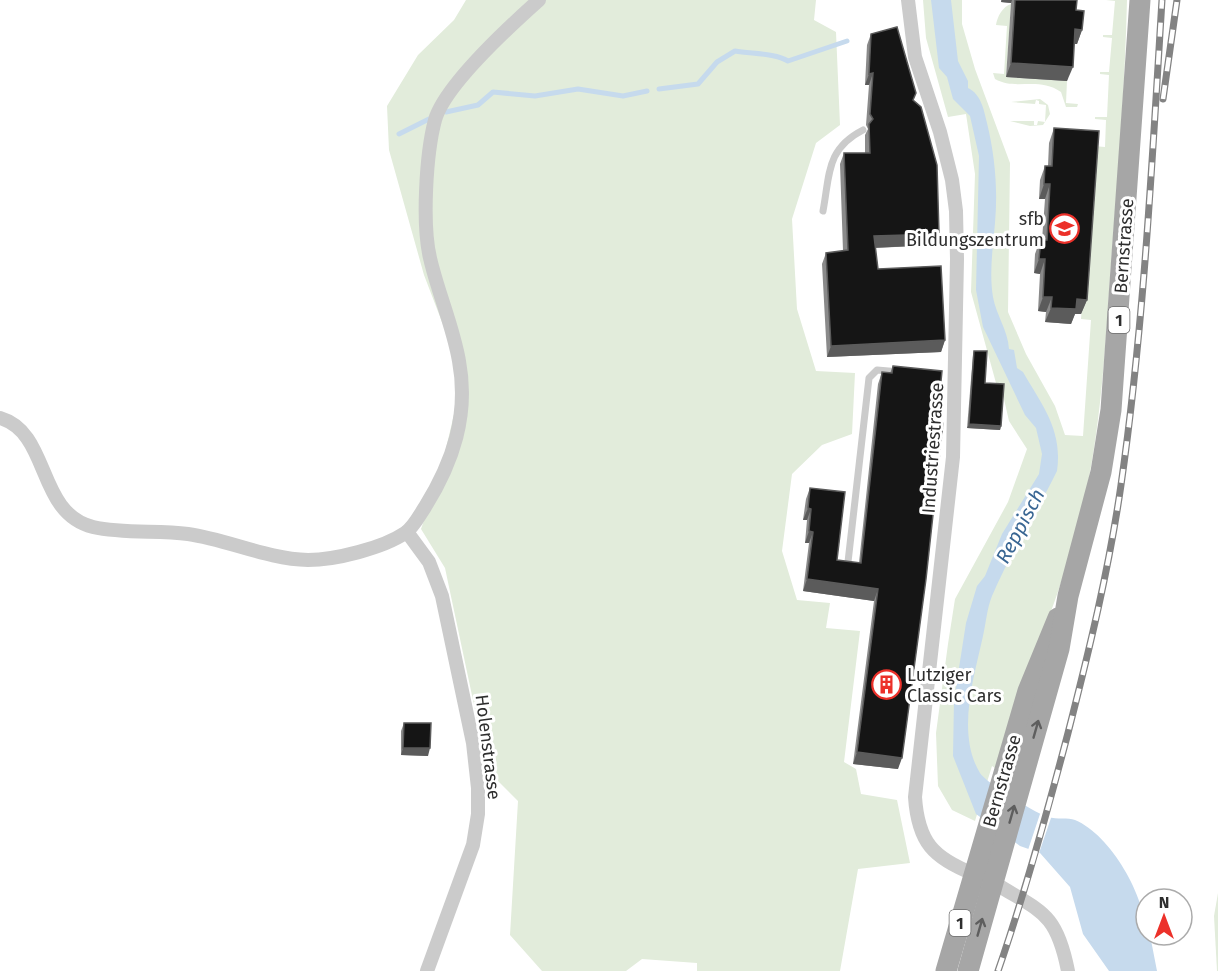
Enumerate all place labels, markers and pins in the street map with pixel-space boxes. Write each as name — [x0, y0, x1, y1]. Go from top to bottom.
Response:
place label: sfb Bildungszentrum — [906, 208, 1044, 251]
school or university icon: sfb Bildungszentrum — [1049, 213, 1081, 245]
place label: Lutziger Classic Cars — [907, 664, 1002, 707]
building icon: Lutziger Classic Cars — [870, 669, 902, 701]

